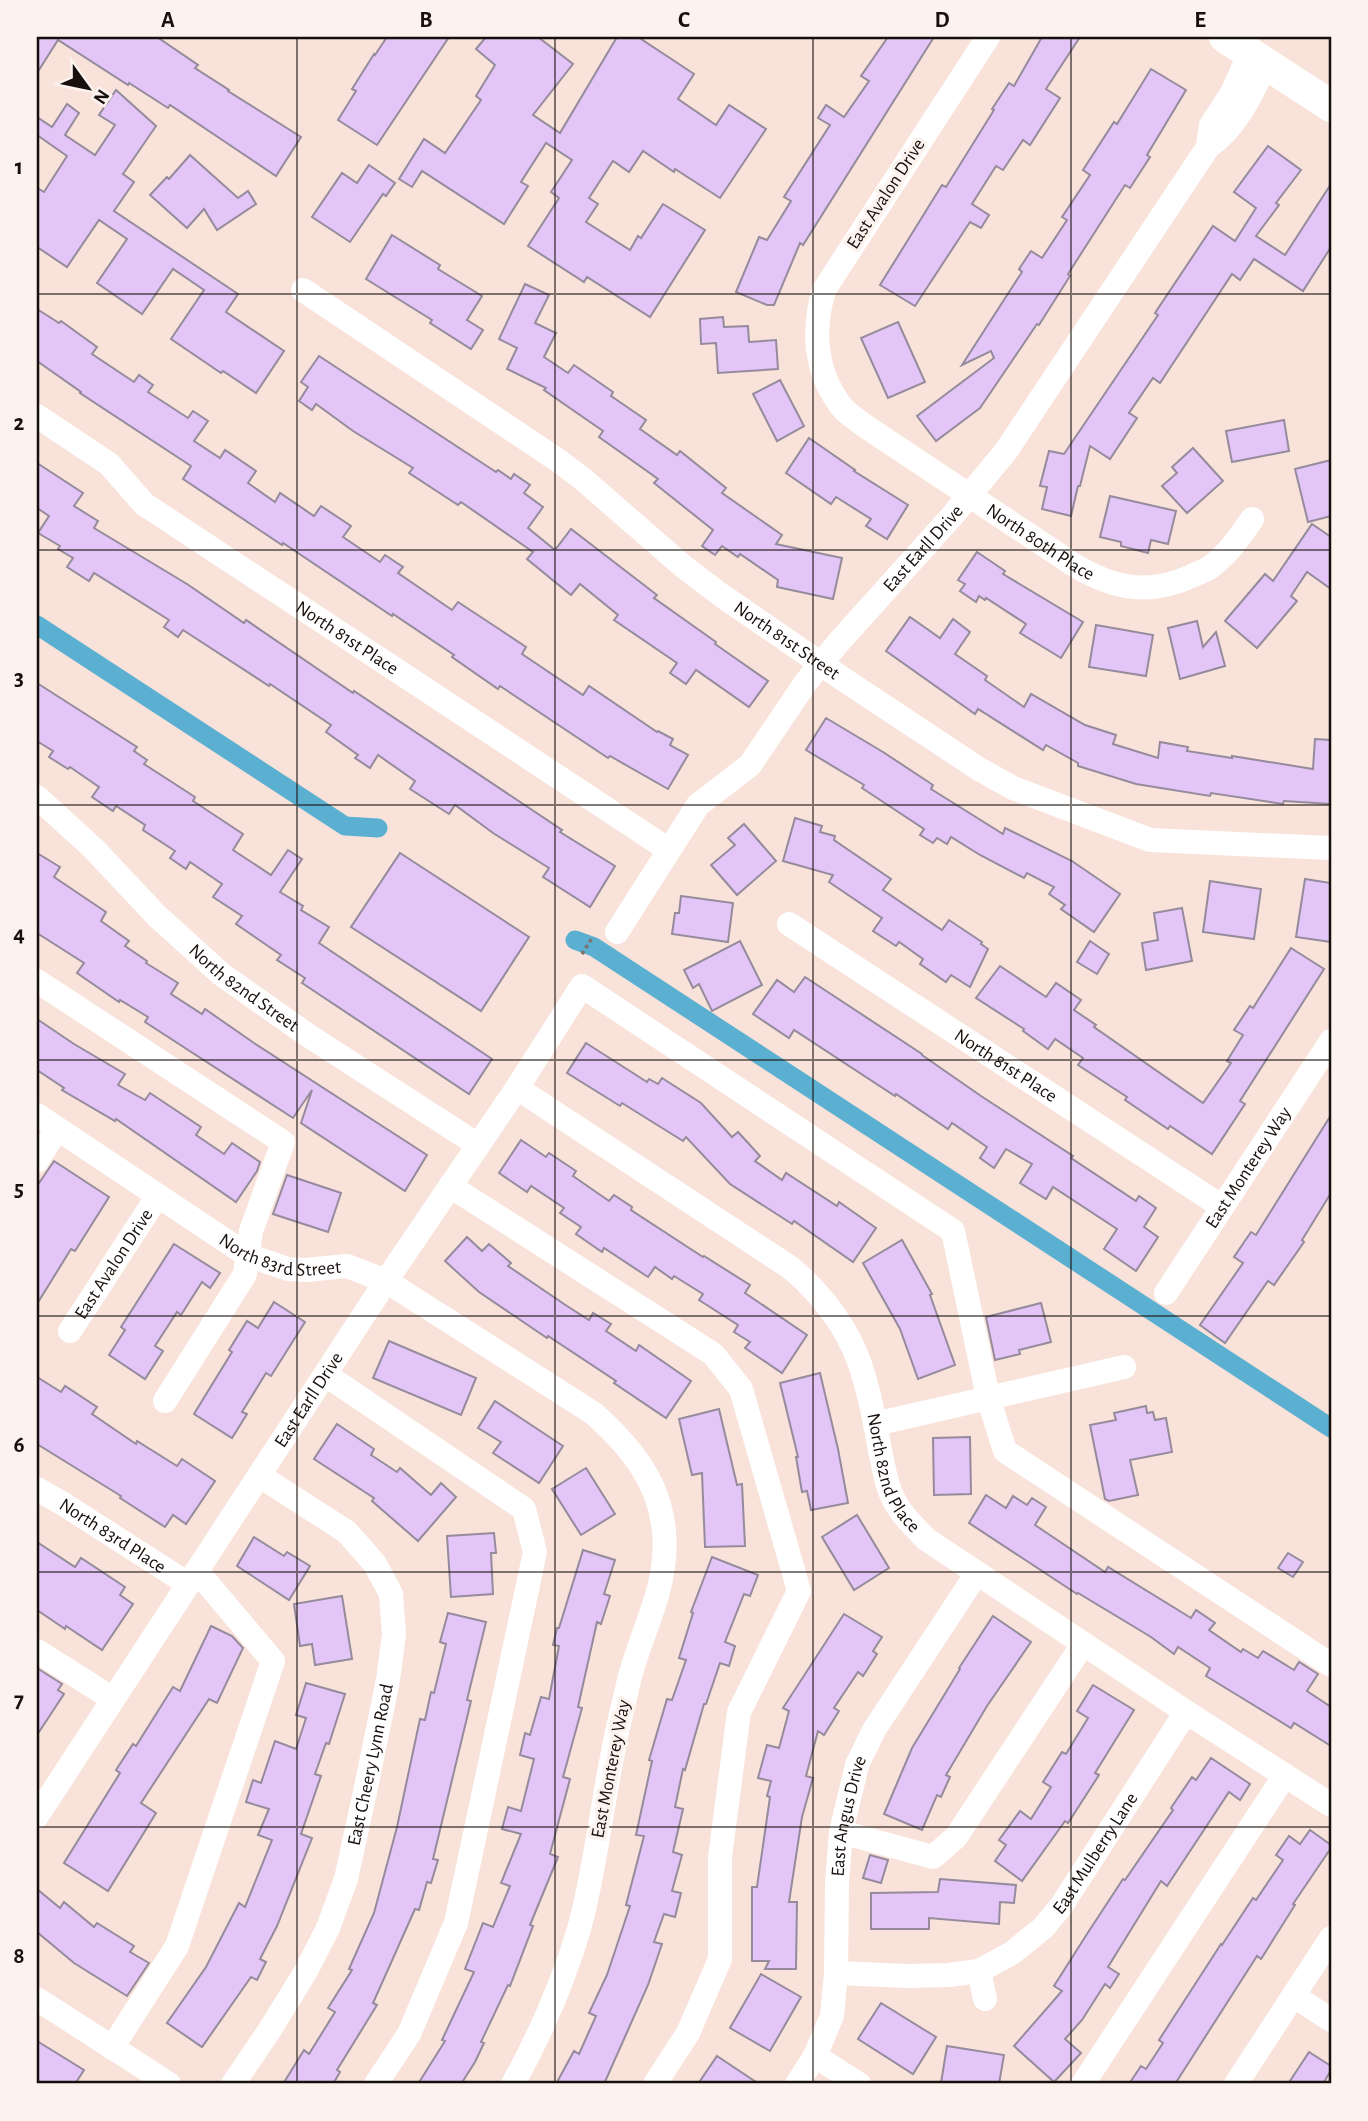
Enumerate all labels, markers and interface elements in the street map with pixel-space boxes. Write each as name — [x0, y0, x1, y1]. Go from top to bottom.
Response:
text: A — [161, 9, 175, 32]
text: B — [419, 9, 433, 32]
text: C — [678, 9, 690, 32]
text: D — [934, 9, 950, 32]
text: E — [1194, 9, 1206, 32]
north arrow — [52, 52, 122, 122]
text: N — [89, 86, 113, 107]
street label: East Avalon Drive — [843, 135, 929, 253]
text: 1 — [15, 156, 23, 179]
text: 2 — [14, 412, 25, 435]
street label: North 80th Place — [983, 500, 1097, 584]
street label: East Earll Drive — [879, 501, 967, 595]
street label: North 81st Place — [293, 597, 402, 678]
street label: North 81st Street — [730, 597, 843, 683]
text: 3 — [14, 667, 24, 690]
text: 4 — [13, 923, 25, 946]
street label: North 82nd Street — [185, 940, 302, 1035]
street label: North 81st Place — [951, 1025, 1061, 1106]
street label: East Monterey Way — [1202, 1103, 1295, 1232]
text: 5 — [14, 1178, 24, 1201]
street label: East Avalon Drive — [71, 1205, 156, 1322]
street label: North 83rd Street — [216, 1230, 342, 1280]
street label: East Earll Drive — [271, 1349, 346, 1451]
street label: North 82nd Place — [864, 1412, 924, 1536]
text: 6 — [13, 1434, 25, 1457]
street label: North 83rd Place — [56, 1495, 169, 1577]
street label: East Cheery Lynn Road — [344, 1682, 397, 1847]
text: 7 — [14, 1689, 24, 1712]
street label: East Monterey Way — [588, 1698, 634, 1840]
street label: East Angus Drive — [828, 1752, 870, 1877]
street label: East Mulberry Lane — [1049, 1789, 1141, 1918]
text: 8 — [13, 1945, 25, 1968]

